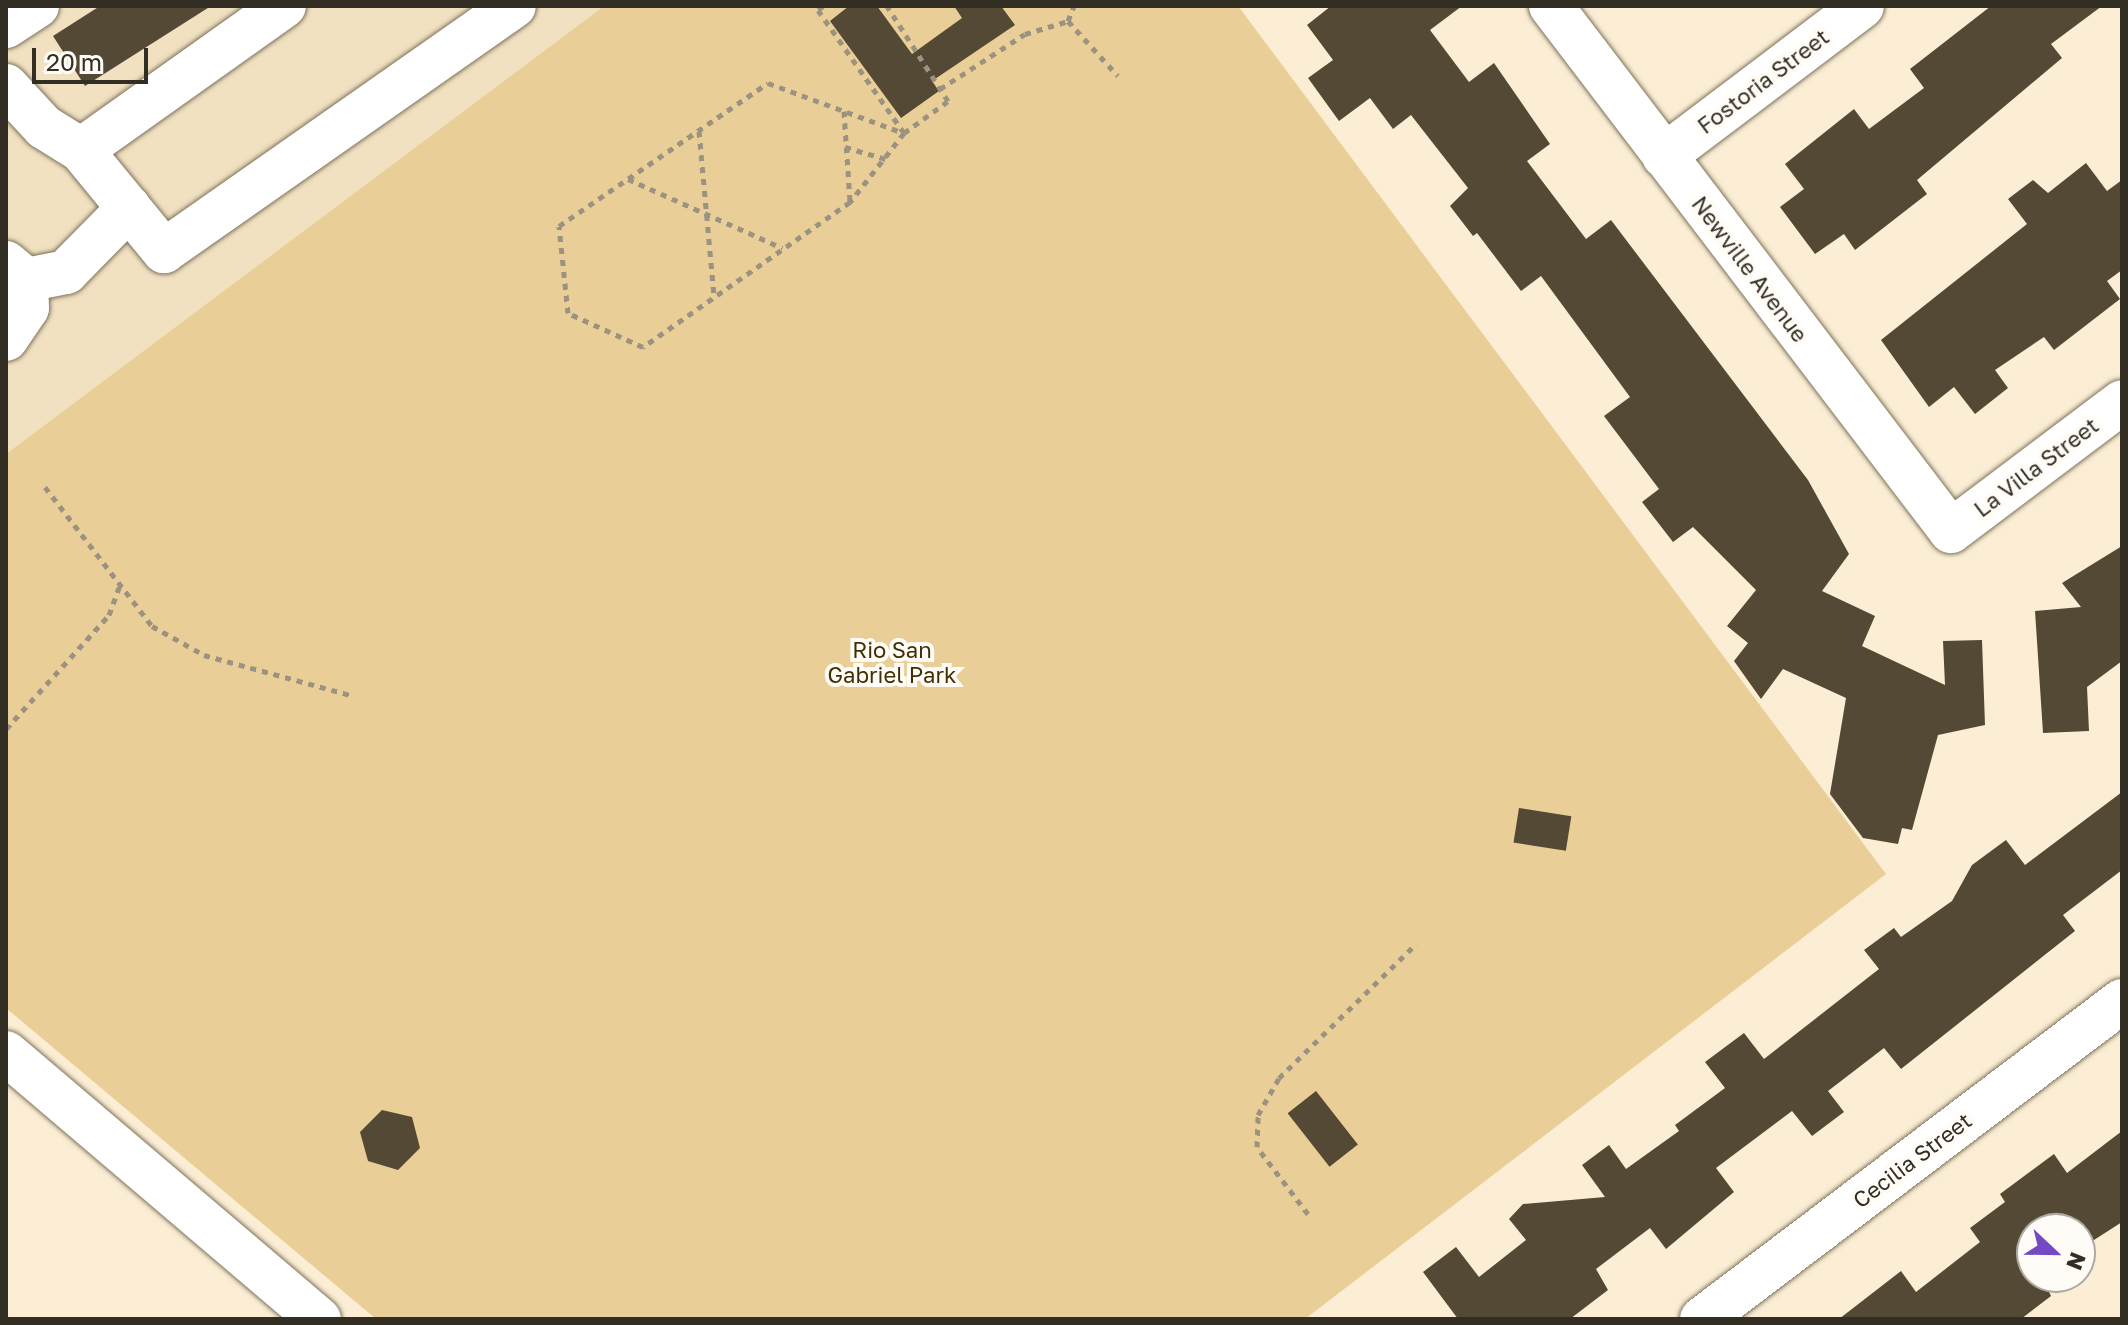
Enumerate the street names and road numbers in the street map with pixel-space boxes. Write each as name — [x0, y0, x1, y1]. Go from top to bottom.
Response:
street label: Fostoria Street — [1692, 23, 1834, 139]
street label: Newville Avenue — [1687, 191, 1813, 347]
street label: La Villa Street — [1969, 412, 2103, 522]
street label: Cecilia Street — [1848, 1107, 1976, 1213]

